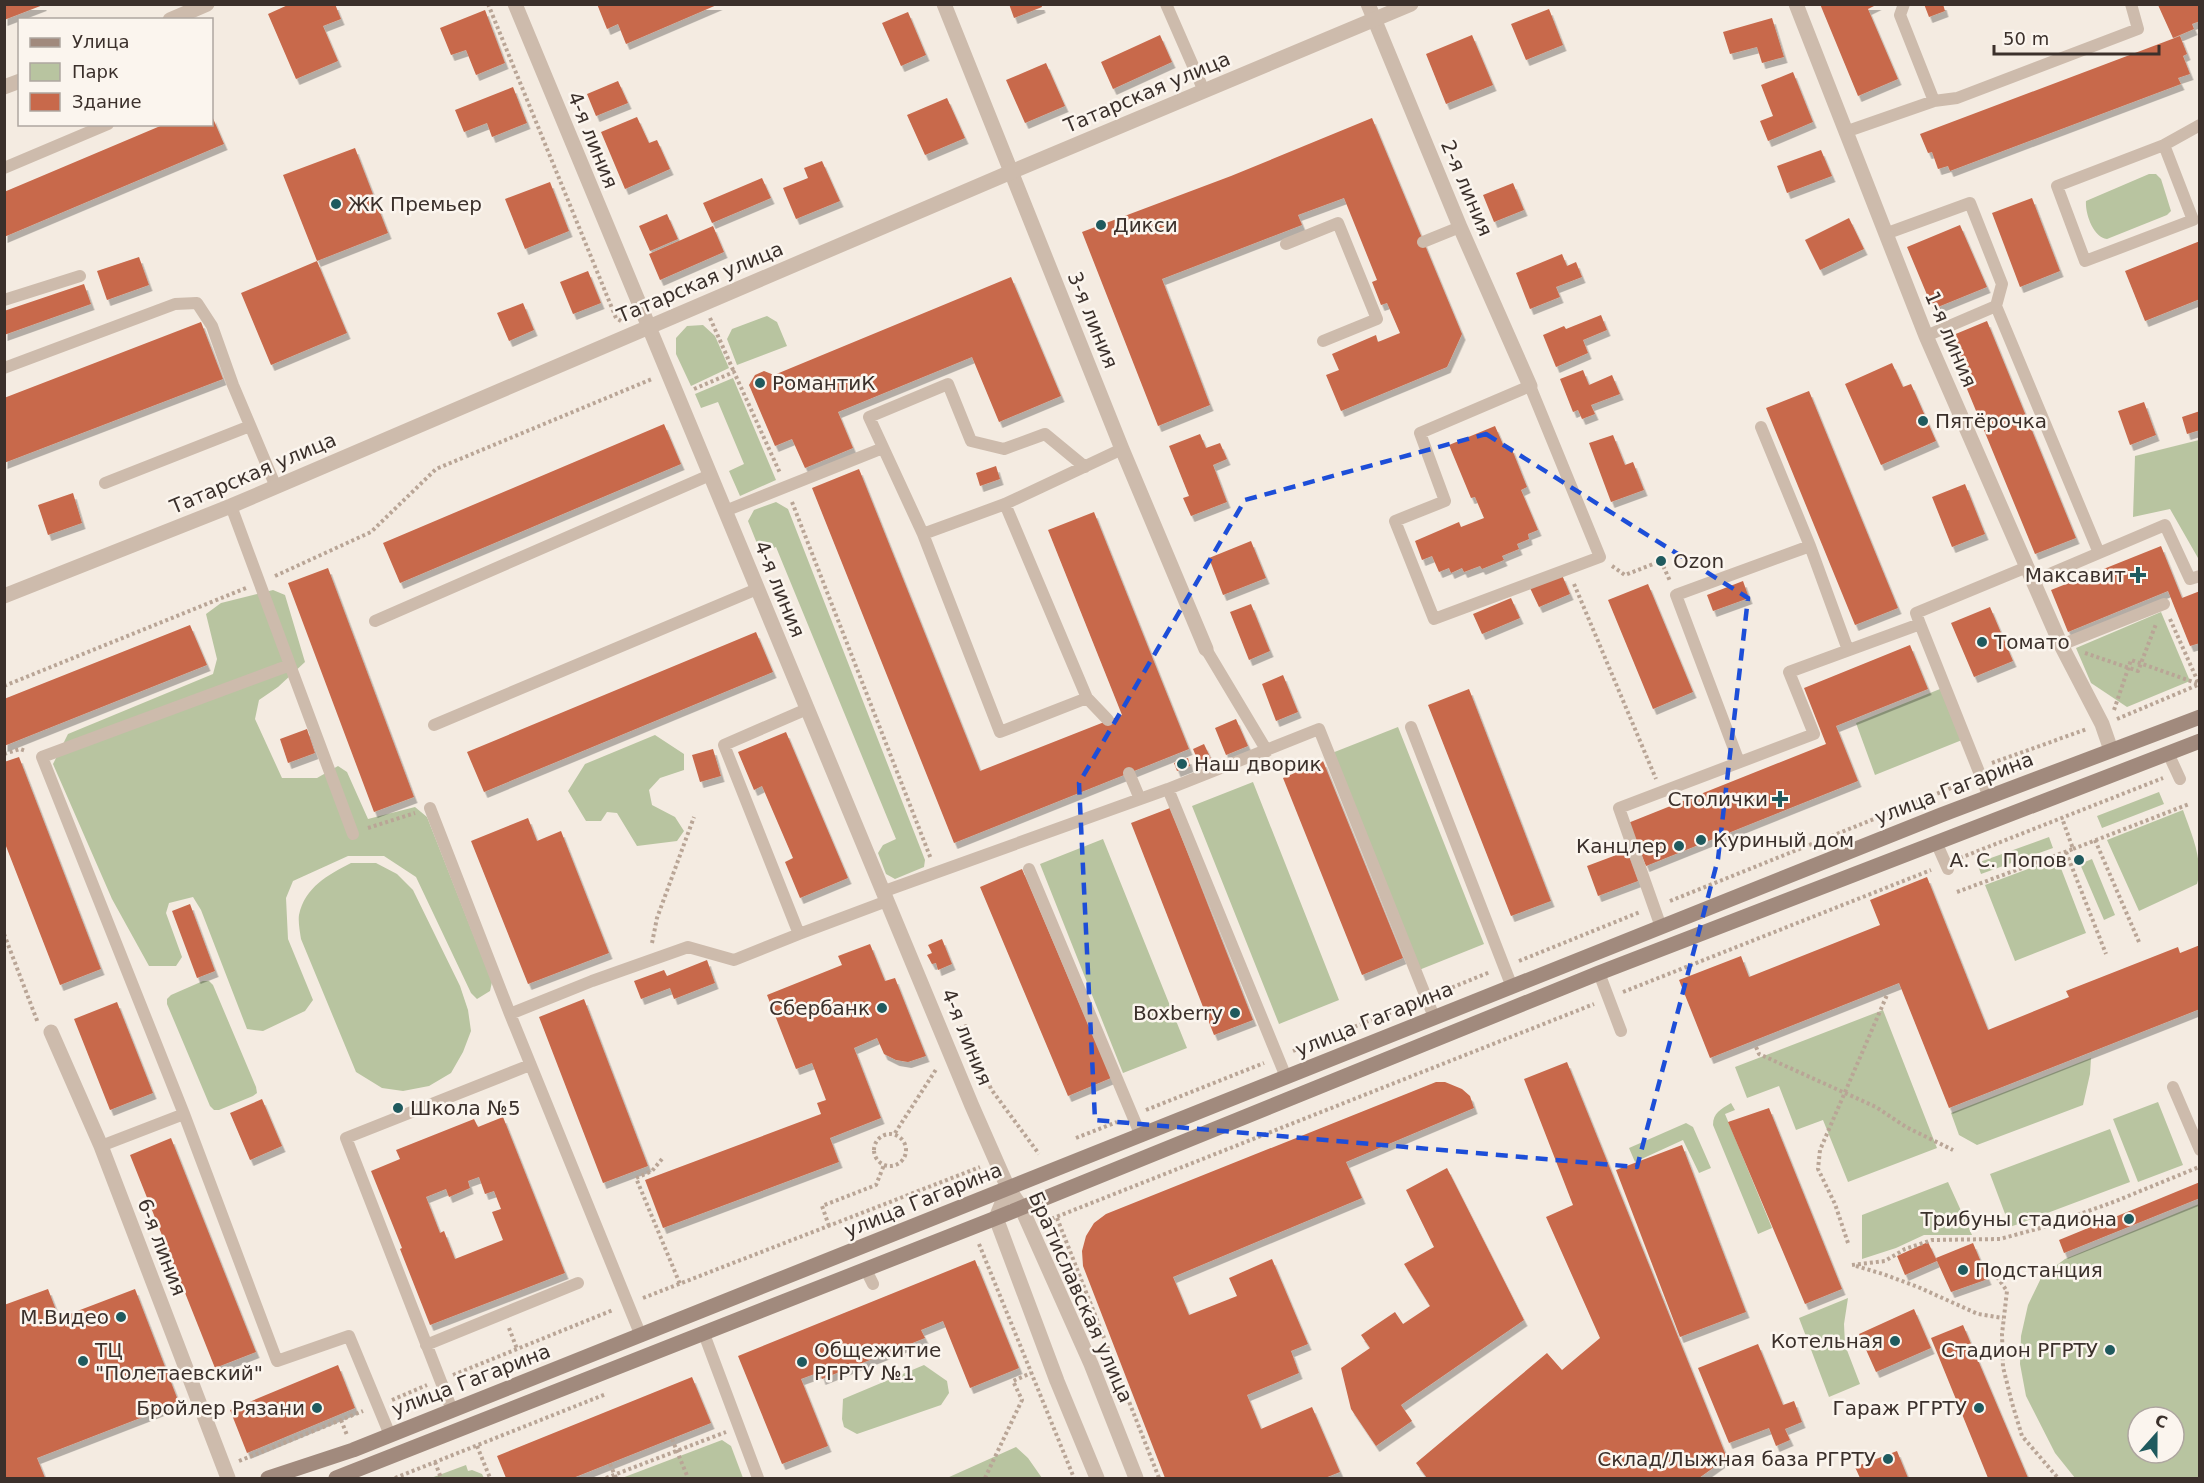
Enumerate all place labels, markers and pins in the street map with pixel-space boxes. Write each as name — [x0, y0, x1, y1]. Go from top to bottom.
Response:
place label: ЖК Премьер — [348, 192, 482, 216]
marker: ЖК Премьер — [329, 197, 343, 211]
place label: Дикси — [1113, 213, 1178, 237]
marker: Дикси — [1094, 218, 1108, 232]
place label: РомантиК — [772, 371, 876, 395]
marker: РомантиК — [753, 376, 767, 390]
place label: Пятёрочка — [1935, 409, 2047, 433]
marker: Пятёрочка — [1916, 414, 1930, 428]
place label: Ozon — [1673, 549, 1724, 573]
marker: Ozon — [1654, 554, 1668, 568]
place label: Максавит — [2025, 563, 2126, 587]
marker: Максавит — [2131, 568, 2145, 582]
place label: Томато — [1993, 630, 2070, 654]
marker: Томато — [1975, 635, 1989, 649]
place label: Наш дворик — [1194, 752, 1322, 776]
marker: Наш дворик — [1175, 757, 1189, 771]
place label: Столички — [1667, 787, 1768, 811]
marker: Столички — [1773, 792, 1787, 806]
place label: Куриный дом — [1713, 828, 1854, 852]
marker: Куриный дом — [1694, 833, 1708, 847]
place label: Канцлер — [1576, 834, 1667, 858]
marker: Канцлер — [1672, 839, 1686, 853]
place label: А. С. Попов — [1950, 848, 2067, 872]
marker: А. С. Попов — [2072, 853, 2086, 867]
place label: Сбербанк — [769, 996, 870, 1020]
marker: Сбербанк — [875, 1001, 889, 1015]
place label: Boxberry — [1133, 1001, 1223, 1025]
marker: Boxberry — [1228, 1006, 1242, 1020]
place label: Школа №5 — [410, 1096, 521, 1120]
marker: Школа №5 — [391, 1101, 405, 1115]
place label: Трибуны стадиона — [1919, 1207, 2117, 1231]
marker: Трибуны стадиона — [2122, 1212, 2136, 1226]
place label: Подстанция — [1975, 1258, 2103, 1282]
marker: Подстанция — [1956, 1263, 1970, 1277]
place label: М.Видео — [20, 1305, 109, 1329]
marker: М.Видео — [114, 1310, 128, 1324]
place label: Котельная — [1771, 1329, 1883, 1353]
marker: Котельная — [1888, 1334, 1902, 1348]
place label: ТЦ "Полетаевский" — [94, 1338, 263, 1385]
place label: Общежитие РГРТУ №1 — [814, 1338, 941, 1385]
place label: Стадион РГРТУ — [1941, 1338, 2098, 1362]
marker: Стадион РГРТУ — [2103, 1343, 2117, 1357]
marker: ТЦ "Полетаевский" — [76, 1354, 90, 1368]
marker: Общежитие РГРТУ №1 — [795, 1355, 809, 1369]
place label: Бройлер Рязани — [136, 1396, 305, 1420]
place label: Гараж РГРТУ — [1832, 1396, 1967, 1420]
marker: Бройлер Рязани — [310, 1401, 324, 1415]
marker: Гараж РГРТУ — [1972, 1401, 1986, 1415]
place label: Склад/Лыжная база РГРТУ — [1597, 1447, 1876, 1471]
marker: Склад/Лыжная база РГРТУ — [1881, 1452, 1895, 1466]

